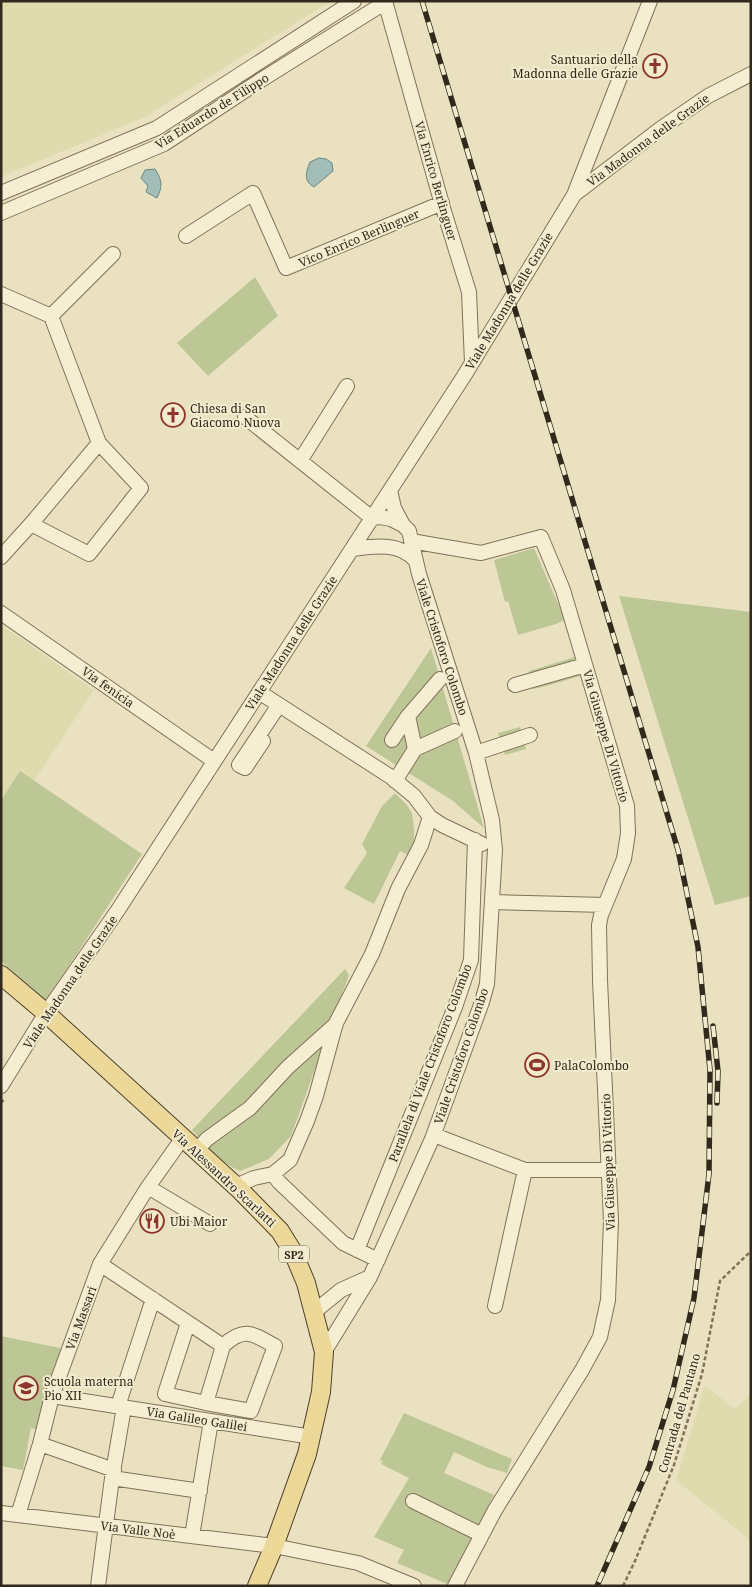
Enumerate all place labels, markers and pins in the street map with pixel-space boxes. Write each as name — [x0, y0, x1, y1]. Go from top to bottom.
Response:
place label: Santuario della Madonna delle Grazie — [512, 51, 638, 82]
church icon: Santuario della Madonna delle Grazie — [642, 53, 668, 79]
place label: Chiesa di San Giacomo Nuova — [190, 400, 281, 431]
church icon: Chiesa di San Giacomo Nuova — [160, 402, 186, 428]
sports icon: PalaColombo — [524, 1052, 550, 1078]
place label: PalaColombo — [554, 1057, 629, 1074]
restaurant icon: Ubi Maior — [139, 1208, 165, 1234]
place label: Ubi Maior — [170, 1213, 228, 1230]
place label: Scuola materna Pio XII — [44, 1373, 134, 1404]
school or university icon: Scuola materna Pio XII — [13, 1375, 39, 1401]

